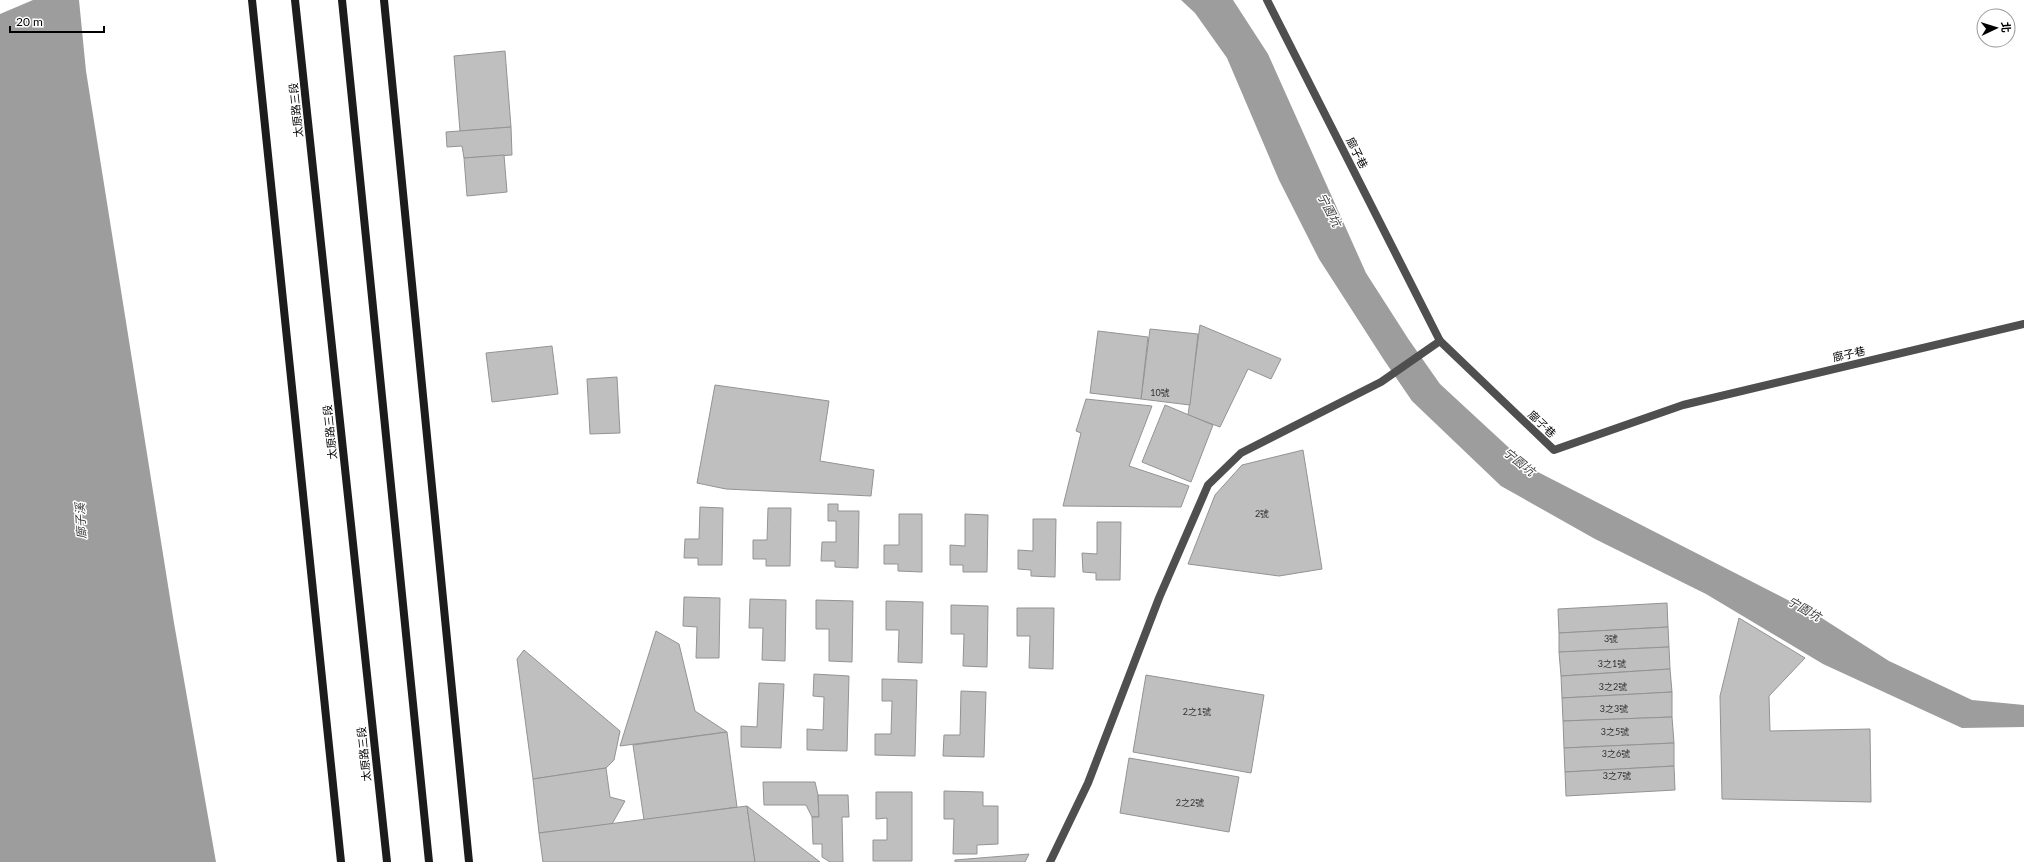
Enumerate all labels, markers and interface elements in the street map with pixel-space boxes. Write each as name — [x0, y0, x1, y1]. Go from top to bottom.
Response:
scale bar — [10, 8, 104, 34]
north arrow — [1976, 8, 2016, 48]
text: 20 m — [16, 14, 43, 29]
text: 北 — [2000, 21, 2013, 33]
street label: 太原路三段 — [286, 82, 305, 138]
street label: 廍子巷 — [1344, 135, 1371, 170]
water label: 宁園坑 — [1315, 190, 1345, 231]
street label: 廍子巷 — [1831, 343, 1866, 364]
house number: 10號 — [1150, 387, 1170, 398]
street label: 太原路三段 — [320, 404, 339, 460]
street label: 廍子巷 — [1526, 408, 1559, 440]
water label: 宁園坑 — [1501, 444, 1540, 480]
water label: 廍子溪 — [72, 501, 89, 539]
house number: 2號 — [1255, 508, 1269, 519]
water label: 宁園坑 — [1785, 593, 1825, 625]
house number: 3號 — [1604, 633, 1618, 644]
house number: 3之1號 — [1598, 658, 1626, 669]
house number: 3之2號 — [1599, 681, 1627, 692]
house number: 3之3號 — [1600, 703, 1628, 714]
house number: 2之1號 — [1183, 706, 1211, 717]
street label: 太原路三段 — [354, 726, 373, 782]
house number: 3之5號 — [1601, 726, 1629, 737]
house number: 3之6號 — [1602, 748, 1630, 759]
house number: 3之7號 — [1603, 770, 1631, 781]
house number: 2之2號 — [1176, 797, 1204, 808]

